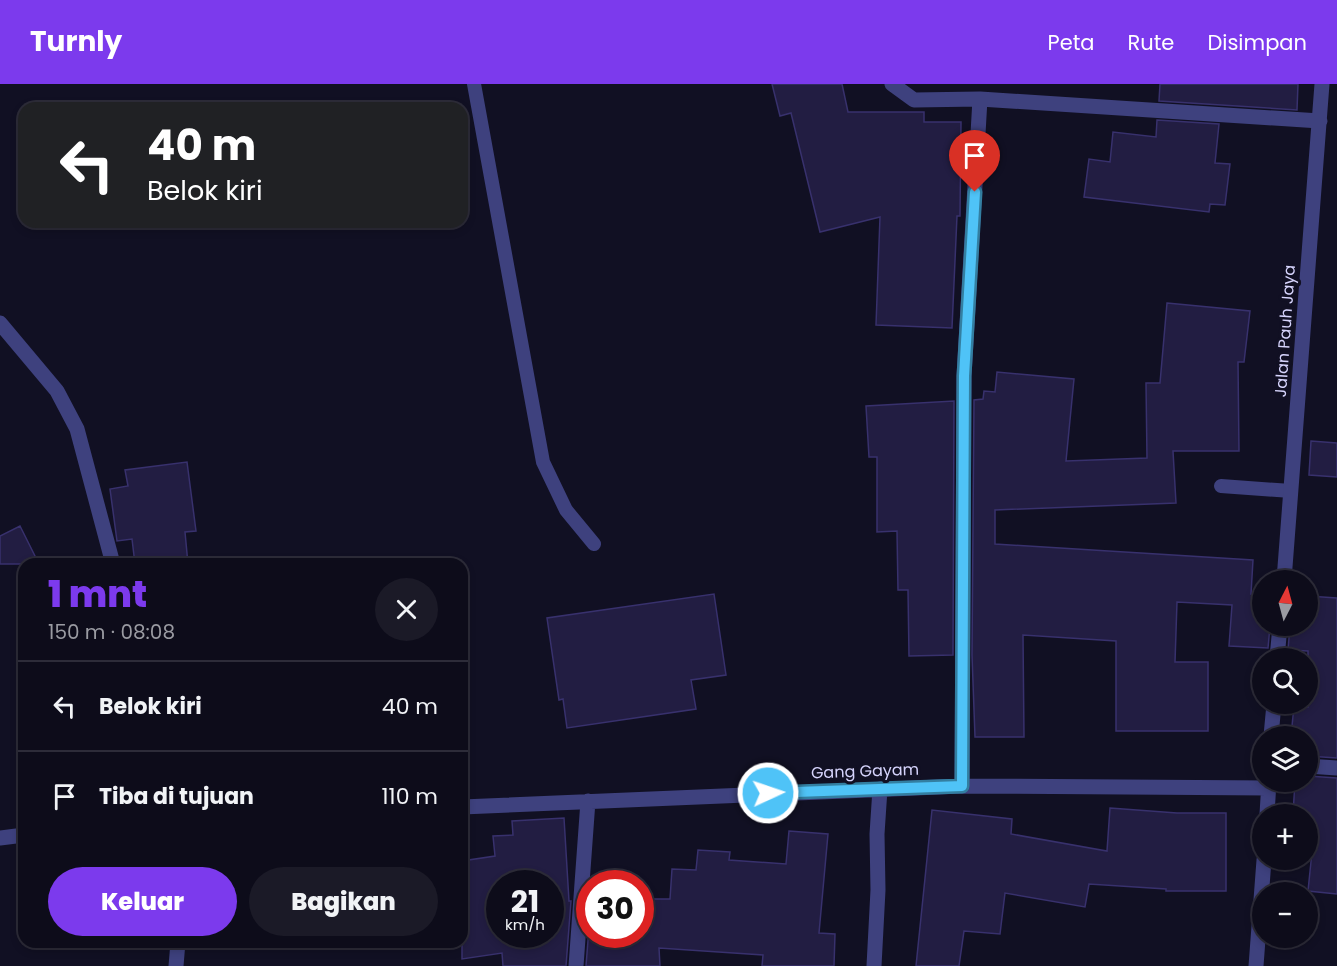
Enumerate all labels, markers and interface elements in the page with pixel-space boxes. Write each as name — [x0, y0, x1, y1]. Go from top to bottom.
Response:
text: Turnly — [30, 22, 122, 61]
text: Peta — [1047, 28, 1095, 57]
text: Rute — [1128, 28, 1174, 57]
text: Disimpan — [1207, 28, 1307, 57]
text: 40 m — [147, 116, 256, 175]
icon: left — [48, 126, 126, 204]
pin — [949, 130, 1000, 192]
icon: arrive — [958, 139, 991, 172]
text: Belok kiri — [147, 172, 263, 209]
street label: Jalan Pauh Jaya — [1269, 264, 1301, 398]
text: 1 mnt — [48, 569, 147, 620]
north arrow — [1252, 570, 1318, 636]
map controls — [1252, 570, 1318, 948]
button: close — [375, 578, 438, 641]
text: 150 m · 08:08 — [48, 618, 175, 646]
button: search — [1252, 648, 1318, 714]
icon: left — [48, 690, 81, 723]
text: Belok kiri — [99, 691, 202, 722]
text: 40 m — [382, 691, 438, 722]
button: layers — [1252, 726, 1318, 792]
street label: Gang Gayam — [811, 758, 919, 784]
position arrow — [736, 761, 800, 825]
icon: arrive — [48, 780, 81, 813]
text: Tiba di tujuan — [99, 781, 254, 812]
text: 110 m — [382, 781, 438, 812]
button: + — [1252, 804, 1318, 870]
button: Keluar — [48, 867, 237, 936]
button: Bagikan — [249, 867, 438, 936]
speed limit sign: 30 — [576, 870, 654, 948]
text: 21 — [511, 880, 539, 923]
button: − — [1252, 882, 1318, 948]
text: km/h — [505, 914, 545, 935]

